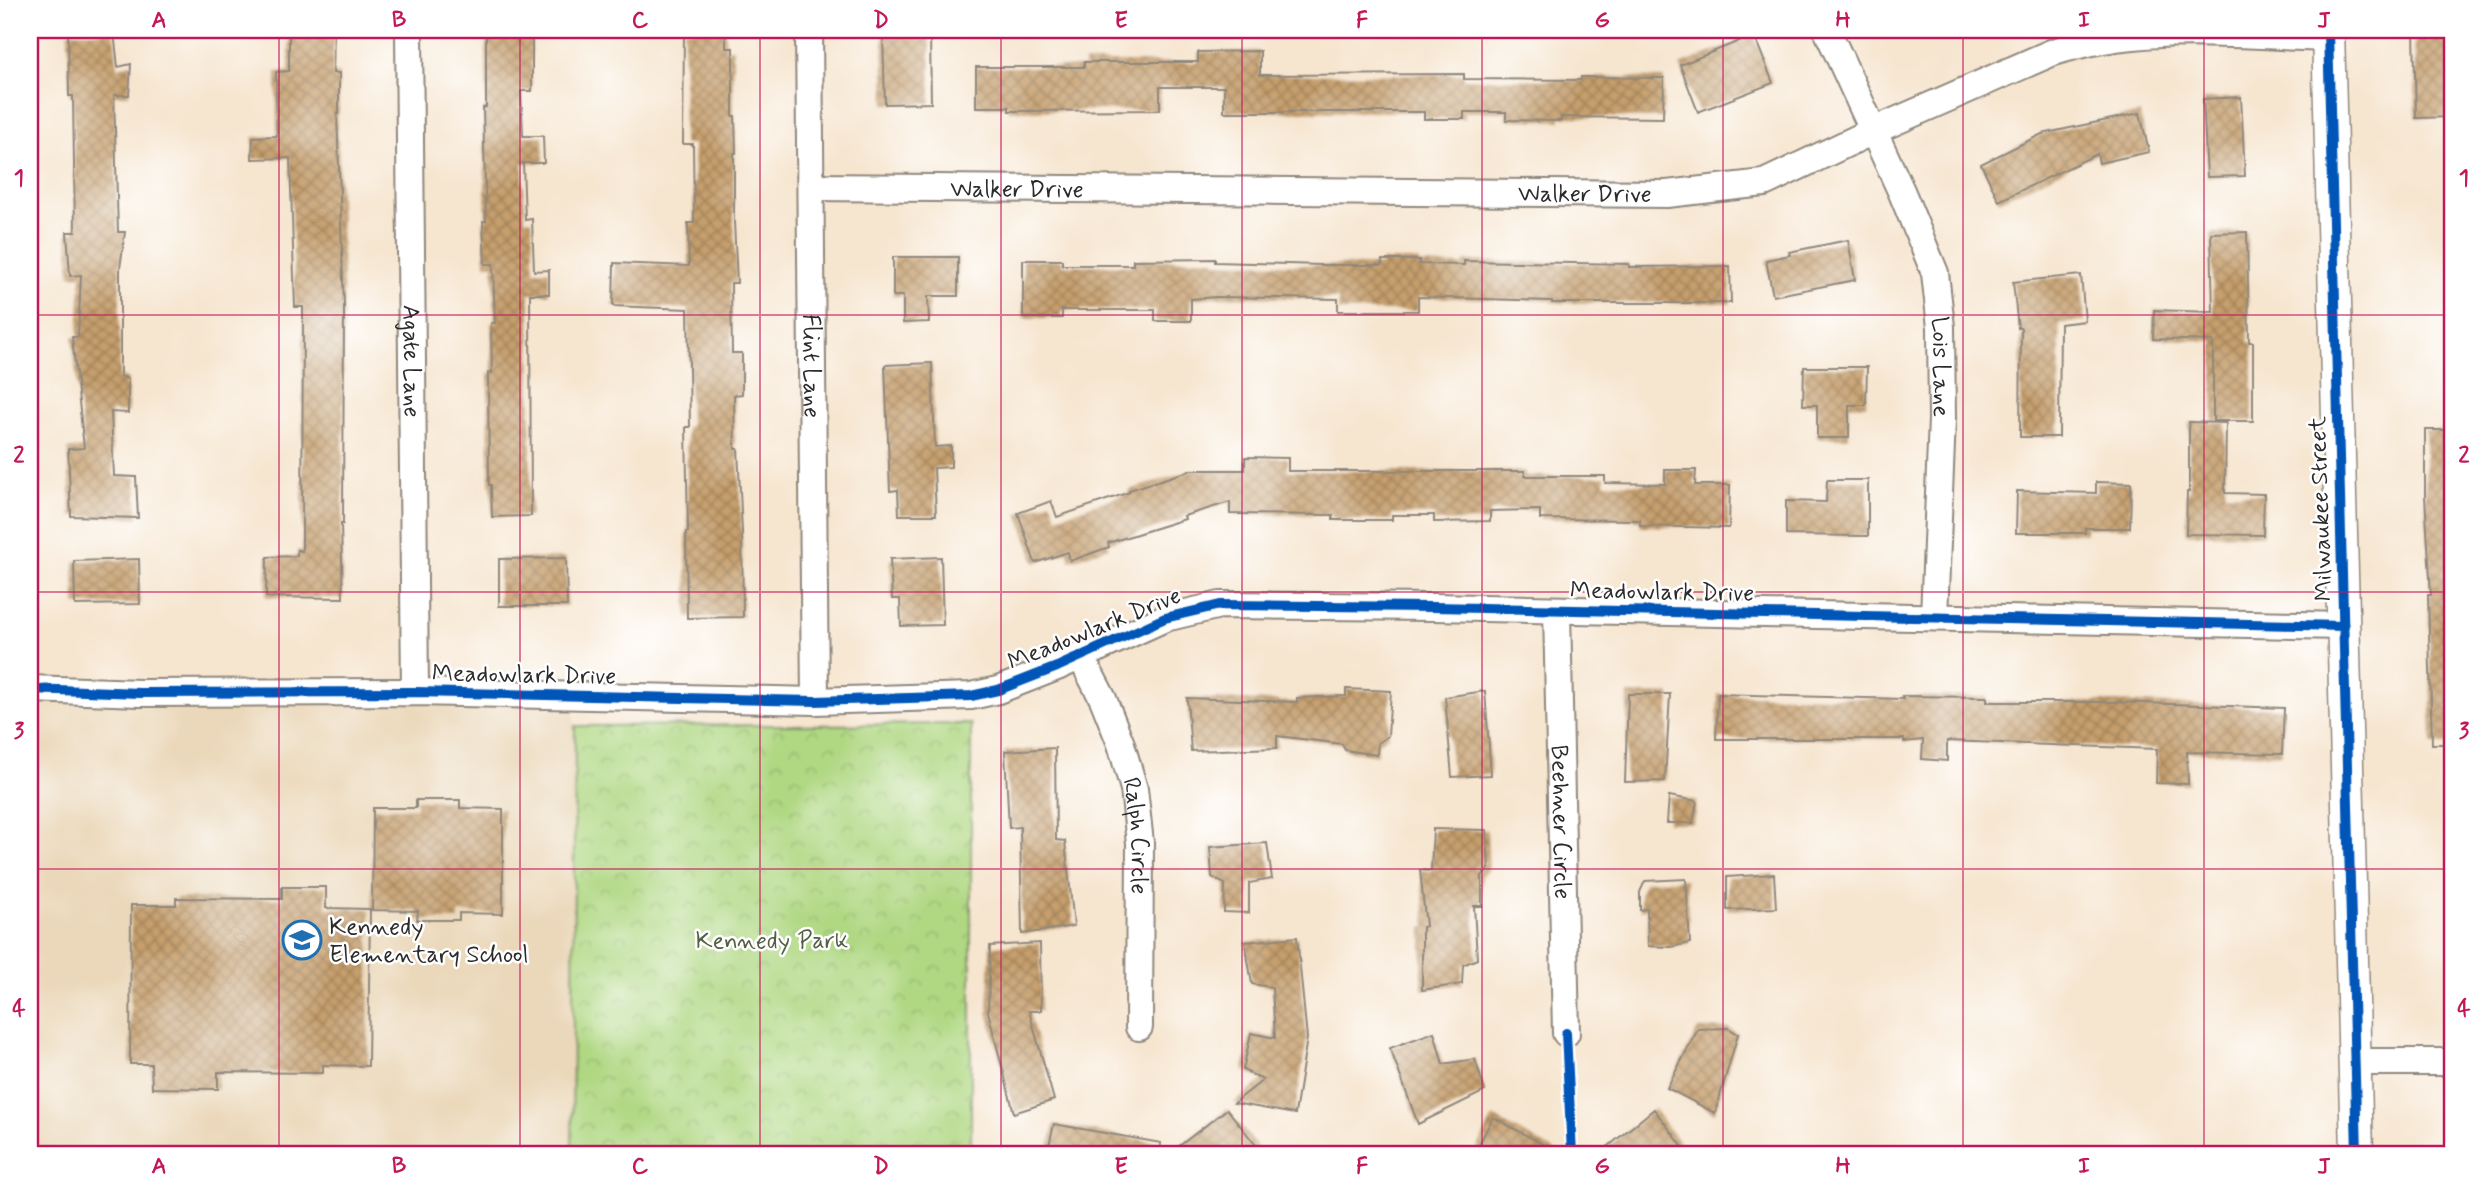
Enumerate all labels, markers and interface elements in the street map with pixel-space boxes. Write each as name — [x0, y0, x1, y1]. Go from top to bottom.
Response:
text: A — [151, 6, 167, 36]
text: B — [392, 6, 407, 36]
text: C — [632, 6, 649, 36]
text: D — [873, 6, 889, 36]
text: E — [1114, 6, 1128, 36]
text: F — [1356, 6, 1368, 36]
text: G — [1594, 6, 1610, 36]
text: H — [1835, 6, 1851, 36]
text: I — [2078, 6, 2090, 36]
text: J — [2317, 6, 2331, 36]
text: 1 — [14, 164, 24, 194]
text: 1 — [2459, 164, 2469, 194]
street label: Walker Drive — [950, 174, 1084, 206]
street label: Walker Drive — [1518, 179, 1652, 211]
street label: Agate Lane — [394, 304, 427, 418]
street label: Flint Lane — [795, 314, 826, 418]
street label: Lois Lane — [1923, 315, 1956, 417]
street label: Milwaukee Street — [2303, 416, 2340, 602]
text: 2 — [13, 441, 25, 471]
text: 2 — [2458, 441, 2470, 471]
street label: Meadowlark Drive — [1570, 575, 1754, 610]
street label: Meadowlark Drive — [1003, 581, 1186, 678]
street label: Meadowlark Drive — [432, 658, 616, 693]
text: 3 — [14, 717, 25, 747]
text: 3 — [2459, 717, 2470, 747]
street label: Beehner Circle — [1543, 744, 1577, 900]
street label: Ralph Circle — [1114, 774, 1154, 895]
place label: Kennedy Elementary School — [329, 912, 528, 971]
school or university icon: Kennedy Elementary School — [281, 919, 323, 961]
park label: Kennedy Park — [696, 926, 848, 957]
text: 4 — [12, 994, 26, 1024]
text: 4 — [2457, 994, 2471, 1024]
text: A — [151, 1152, 167, 1182]
text: B — [392, 1152, 407, 1182]
text: C — [632, 1152, 649, 1182]
text: D — [873, 1152, 889, 1182]
text: E — [1114, 1152, 1128, 1182]
text: F — [1356, 1152, 1368, 1182]
text: G — [1594, 1152, 1610, 1182]
text: H — [1835, 1152, 1851, 1182]
text: I — [2078, 1152, 2090, 1182]
text: J — [2317, 1152, 2331, 1182]

